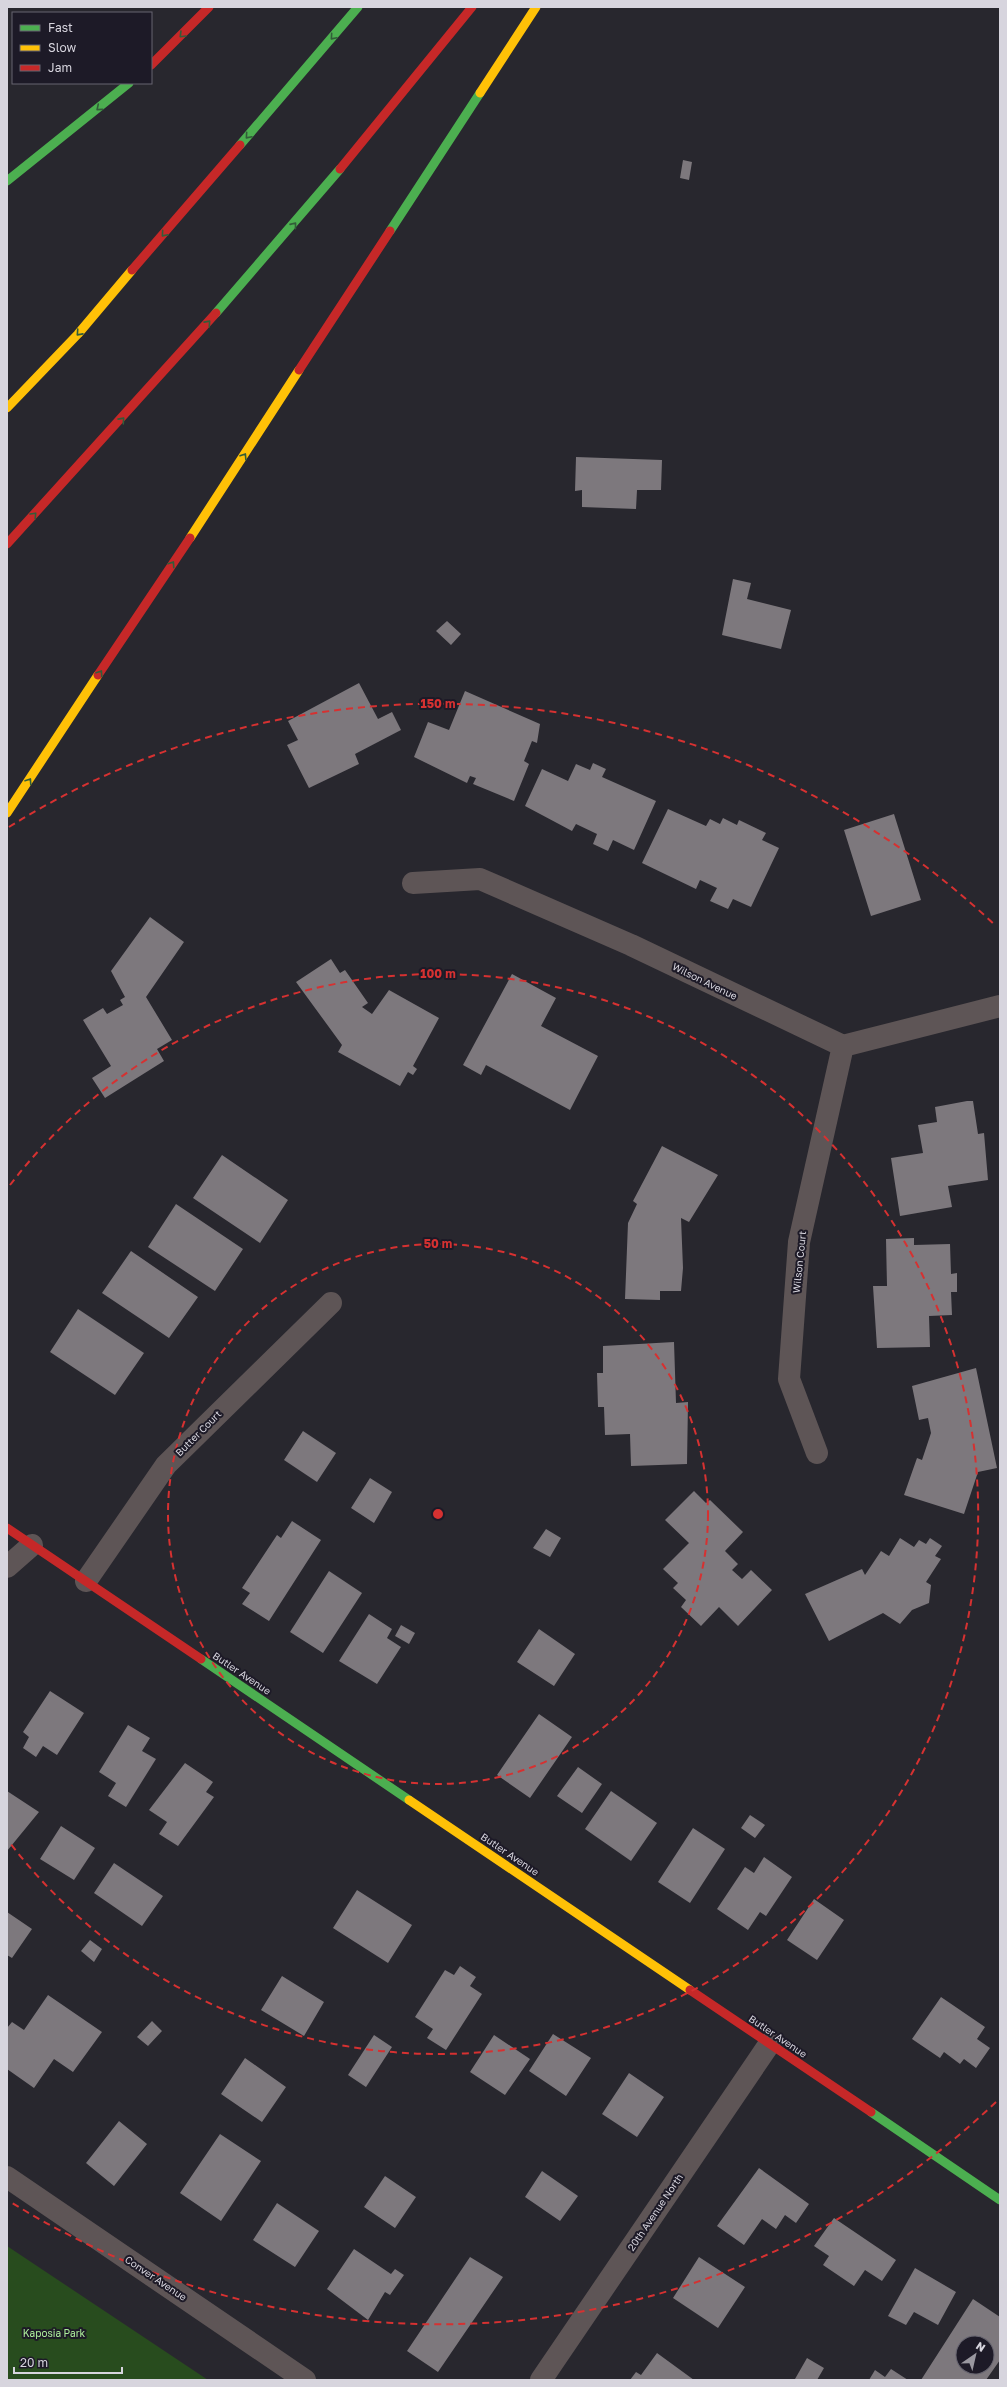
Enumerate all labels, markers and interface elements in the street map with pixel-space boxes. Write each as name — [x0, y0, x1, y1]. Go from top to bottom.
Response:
legend — [12, 12, 152, 84]
text: Fast — [48, 20, 73, 35]
one-way arrow — [179, 30, 187, 38]
one-way arrow — [331, 33, 338, 40]
text: Slow — [48, 40, 76, 55]
text: Jam — [48, 60, 72, 75]
one-way arrow — [96, 103, 104, 110]
one-way arrow — [246, 131, 253, 139]
one-way arrow — [290, 222, 297, 230]
one-way arrow — [161, 230, 168, 237]
one-way arrow — [204, 320, 211, 328]
one-way arrow — [76, 328, 83, 336]
one-way arrow — [117, 417, 125, 425]
one-way arrow — [239, 453, 246, 460]
one-way arrow — [29, 512, 36, 520]
one-way arrow — [167, 561, 175, 568]
one-way arrow — [96, 670, 103, 677]
text: 150 m — [421, 696, 455, 711]
one-way arrow — [24, 778, 31, 785]
street label: Wilson Avenue — [671, 960, 740, 1002]
text: 100 m — [420, 966, 456, 981]
street label: Wilson Court — [790, 1230, 808, 1294]
text: 50 m — [424, 1236, 452, 1251]
street label: Butter Court — [173, 1408, 223, 1458]
centre of rings — [431, 1507, 445, 1521]
street label: Butler Avenue — [211, 1649, 273, 1697]
street label: Butler Avenue — [479, 1830, 541, 1878]
street label: Butler Avenue — [747, 2012, 809, 2060]
street label: 20th Avenue North — [625, 2171, 685, 2253]
street label: Conver Avenue — [123, 2253, 189, 2303]
park label: Kaposia Park — [23, 2327, 86, 2339]
north arrow — [955, 2335, 995, 2375]
text: N — [974, 2339, 988, 2354]
scale bar — [14, 2349, 122, 2375]
text: 20 m — [20, 2355, 48, 2370]

